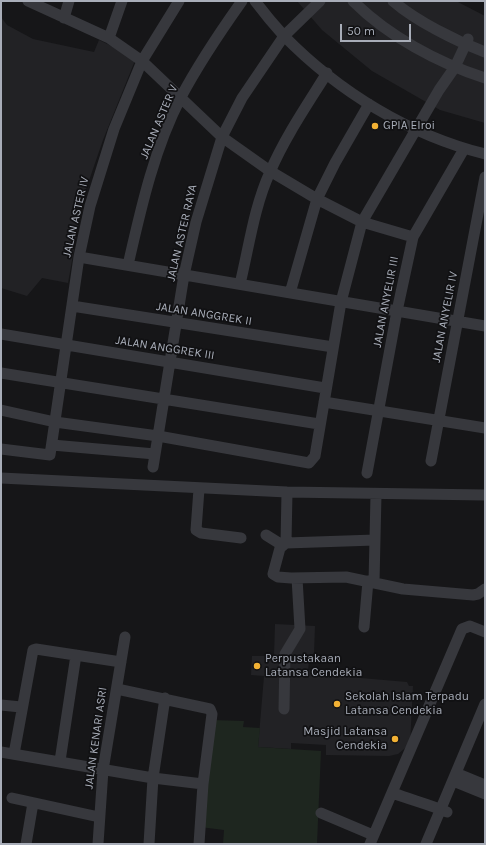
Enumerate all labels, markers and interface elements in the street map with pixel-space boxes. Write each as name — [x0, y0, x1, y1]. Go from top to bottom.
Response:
scale bar — [342, 16, 413, 42]
text: 50 m — [347, 24, 375, 38]
street label: JALAN ASTER V — [137, 83, 181, 161]
place label: GPIA Elroi — [383, 119, 435, 133]
marker: GPIA Elroi — [370, 121, 380, 131]
street label: JALAN ASTER IV — [60, 175, 92, 259]
street label: JALAN ASTER RAYA — [164, 183, 200, 283]
street label: JALAN ANYELIR III — [370, 255, 402, 349]
street label: JALAN ANYELIR IV — [429, 270, 461, 364]
street label: JALAN ANGGREK II — [155, 299, 253, 329]
street label: JALAN ANGGREK III — [114, 333, 216, 363]
place label: Perpustakaan Latansa Cendekia — [265, 652, 362, 680]
marker: Perpustakaan Latansa Cendekia — [252, 661, 262, 671]
street label: JALAN KENARI ASRI — [82, 686, 110, 790]
place label: Sekolah Islam Terpadu Latansa Cendekia — [345, 690, 469, 718]
marker: Sekolah Islam Terpadu Latansa Cendekia — [332, 699, 342, 709]
place label: Masjid Latansa Cendekia — [303, 725, 387, 753]
marker: Masjid Latansa Cendekia — [390, 734, 400, 744]

